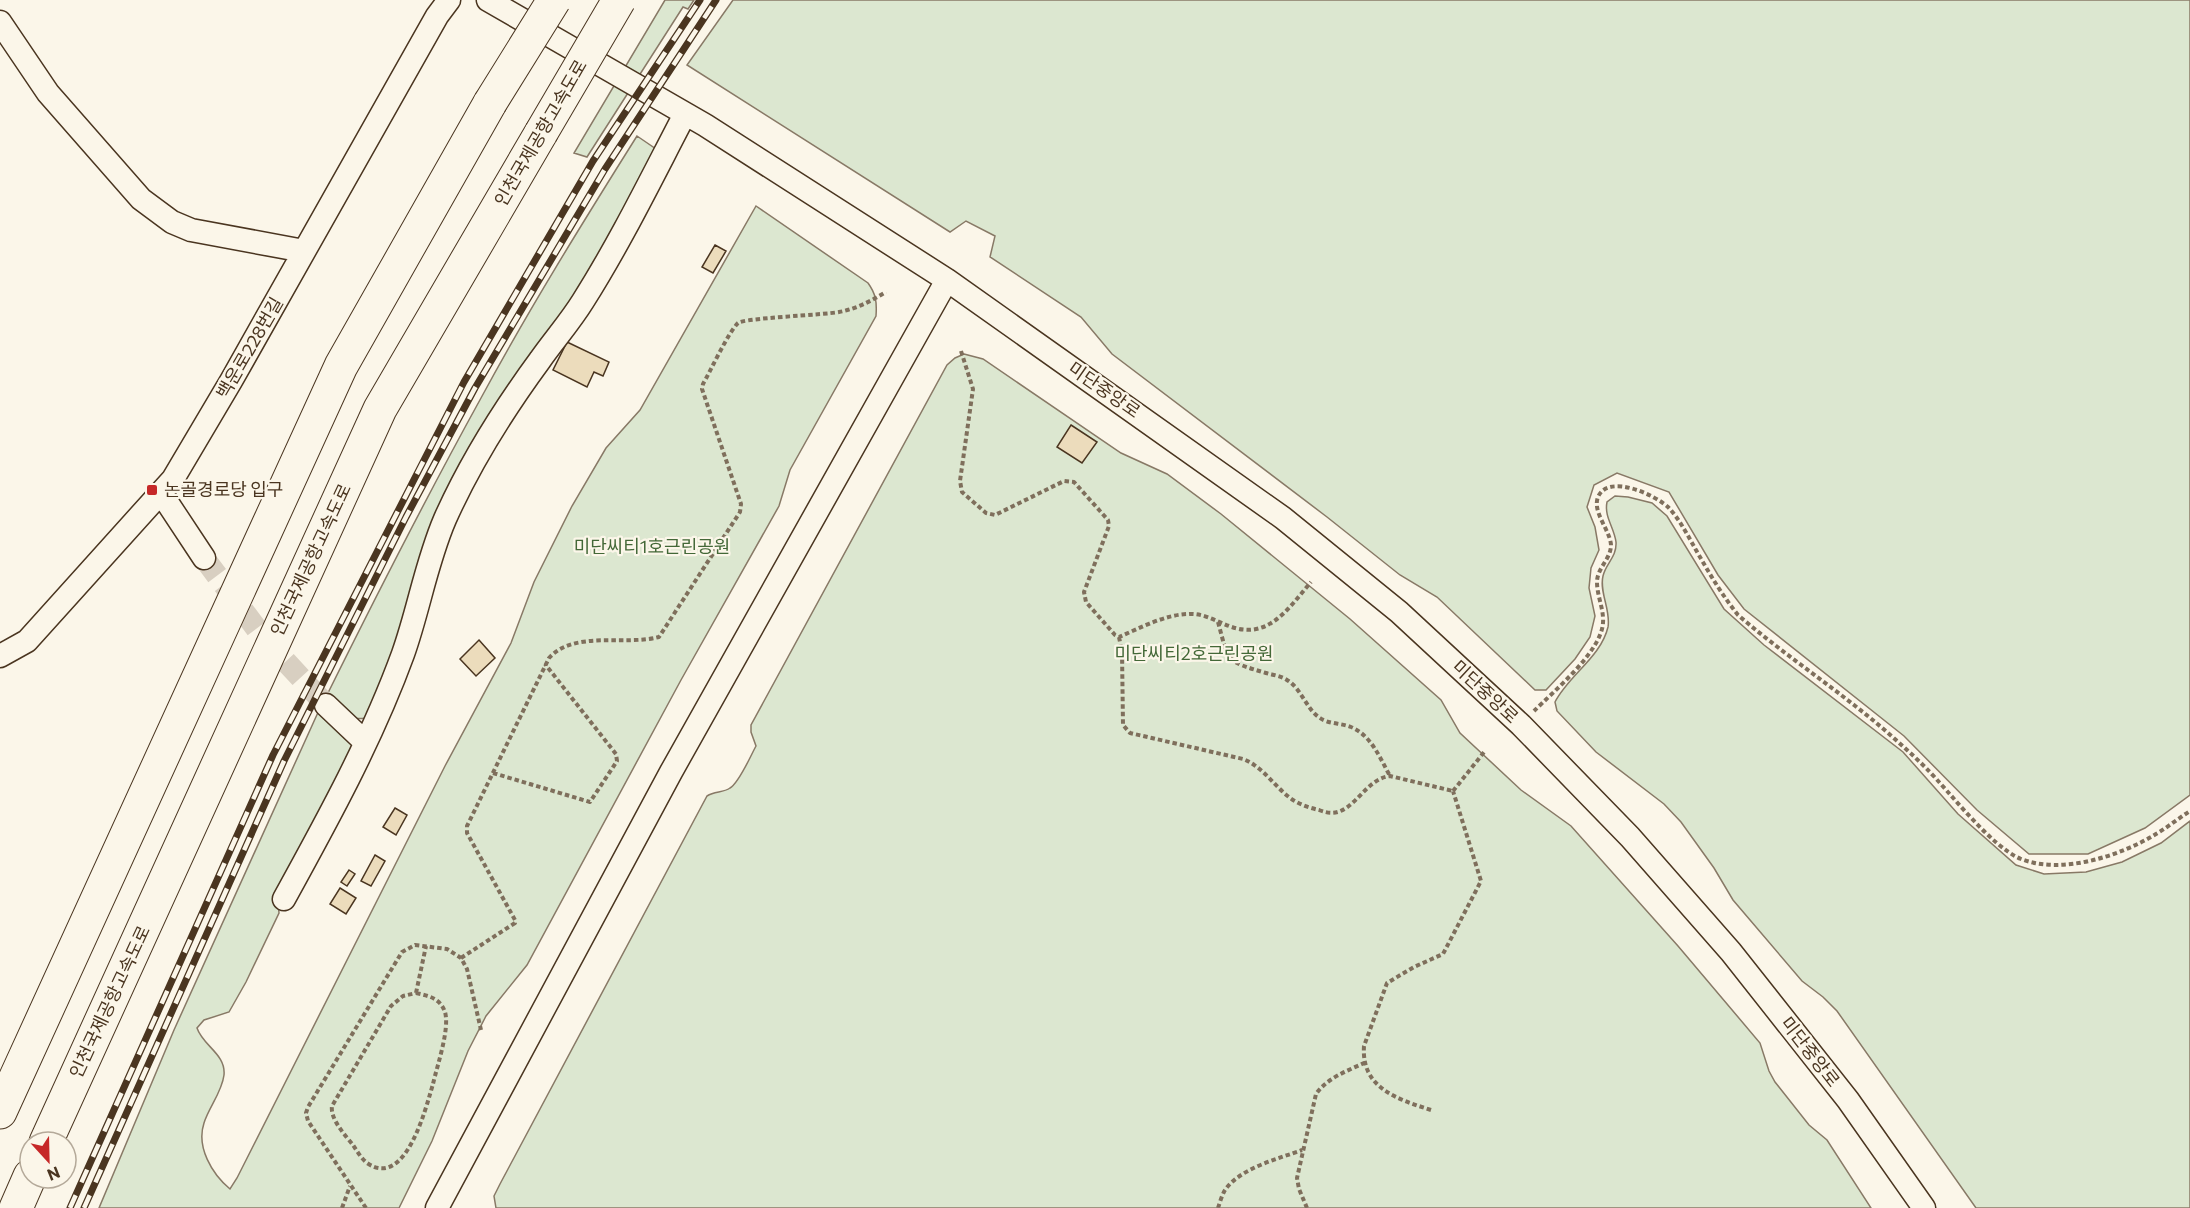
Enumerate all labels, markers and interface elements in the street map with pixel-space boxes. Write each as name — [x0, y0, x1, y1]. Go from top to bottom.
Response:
street label: 인천국제공항고속도로 — [489, 55, 591, 210]
street label: 백운로228번길 — [211, 293, 287, 402]
street label: 미단중앙로 — [1064, 356, 1145, 422]
place label: 논골경로당 입구 — [164, 478, 283, 500]
street label: 인천국제공항고속도로 — [265, 480, 355, 639]
marker: 논골경로당 입구 — [145, 483, 159, 497]
park label: 미단씨티1호근린공원 — [574, 535, 730, 557]
park label: 미단씨티2호근린공원 — [1114, 642, 1274, 664]
street label: 미단중앙로 — [1448, 655, 1523, 728]
street label: 인천국제공항고속도로 — [64, 922, 154, 1081]
street label: 미단중앙로 — [1777, 1012, 1845, 1091]
north arrow — [18, 1130, 78, 1190]
text: N — [45, 1163, 63, 1185]

